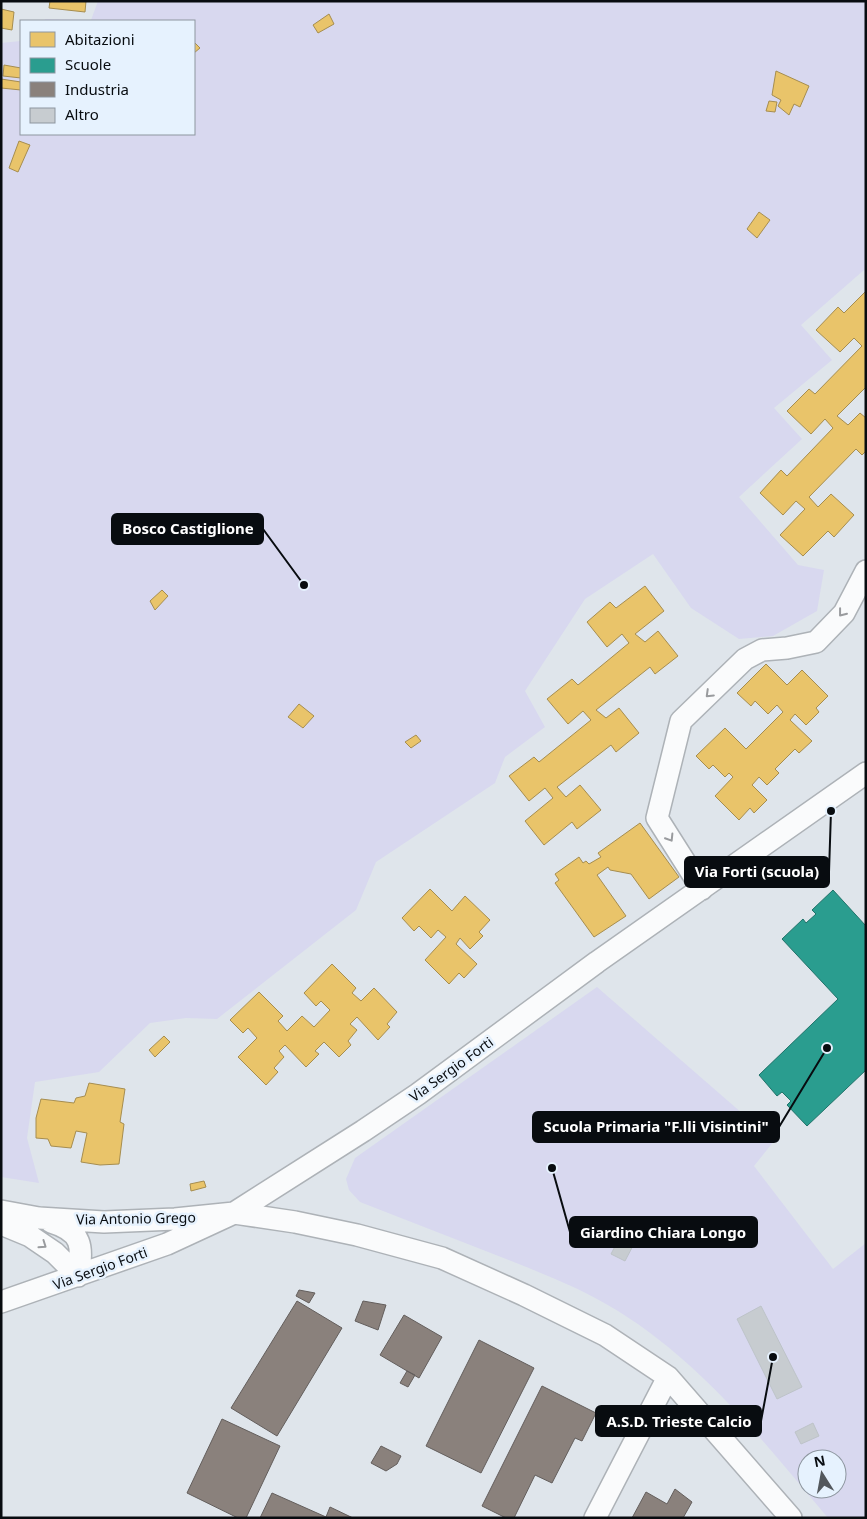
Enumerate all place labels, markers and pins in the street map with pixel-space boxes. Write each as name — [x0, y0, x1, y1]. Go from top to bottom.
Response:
callout: Bosco Castiglione — [112, 514, 263, 544]
callout: Via Forti (scuola) — [685, 857, 829, 887]
callout: Scuola Primaria "F.lli Visintini" — [533, 1112, 779, 1142]
callout: Giardino Chiara Longo — [570, 1217, 757, 1247]
callout: A.S.D. Trieste Calcio — [596, 1406, 761, 1436]

